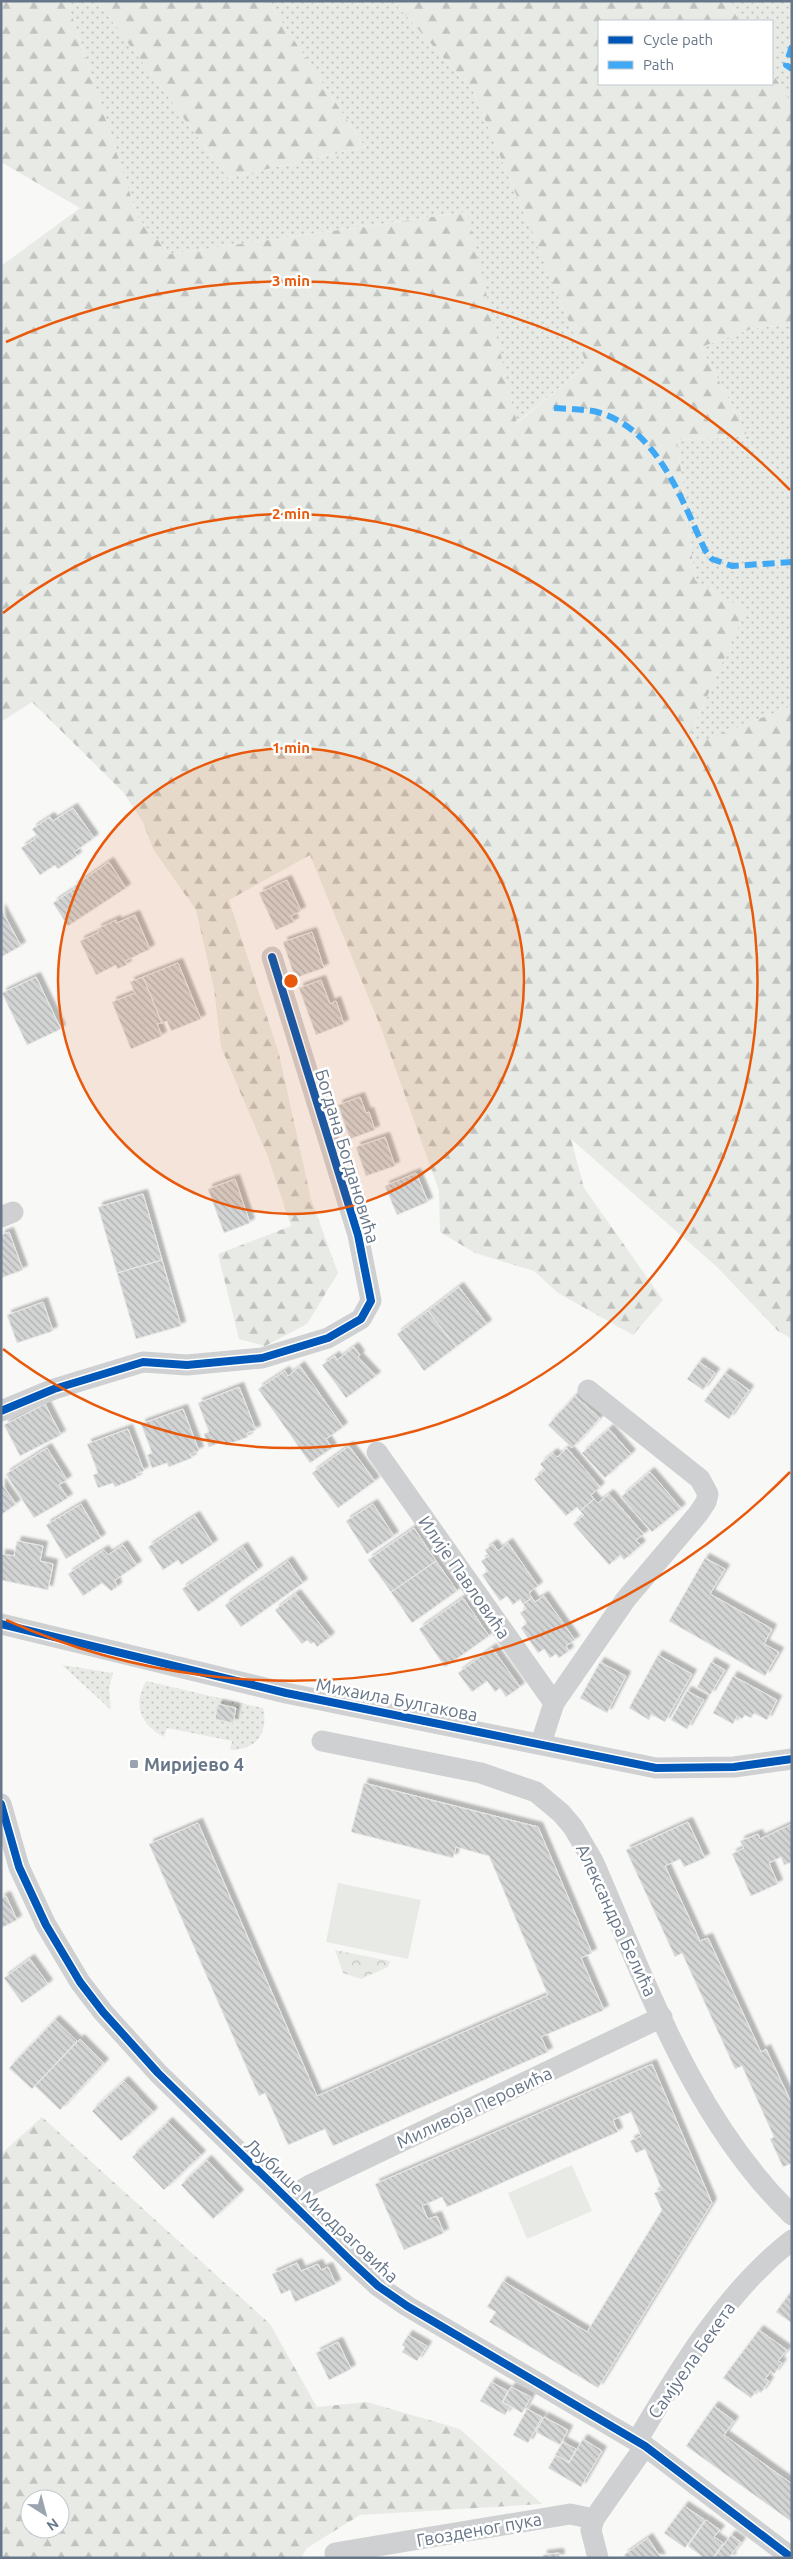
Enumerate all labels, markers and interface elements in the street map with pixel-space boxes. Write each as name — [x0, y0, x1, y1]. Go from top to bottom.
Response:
legend — [598, 20, 773, 85]
text: Cycle path — [643, 31, 713, 48]
text: Path — [643, 56, 674, 73]
text: 3 min — [272, 272, 310, 289]
text: 2 min — [272, 505, 310, 522]
text: 1 min — [272, 739, 310, 756]
centre of rings — [282, 972, 300, 990]
street label: Богдана Богдановића — [312, 1066, 384, 1246]
street label: Илије Павловића — [415, 1512, 515, 1642]
street label: Михаила Булгакова — [314, 1674, 480, 1724]
place label: Миријево 4 — [144, 1754, 244, 1774]
marker: Миријево 4 — [128, 1758, 140, 1770]
street label: Александра Белића — [573, 1841, 661, 1999]
street label: Миливоја Перовића — [393, 2062, 555, 2152]
street label: Љубише Миодраговића — [241, 2134, 403, 2286]
street label: Самјуела Бекета — [643, 2298, 739, 2422]
north arrow — [20, 2489, 70, 2539]
street label: Гвозденог пука — [415, 2508, 543, 2550]
text: N — [44, 2515, 62, 2534]

